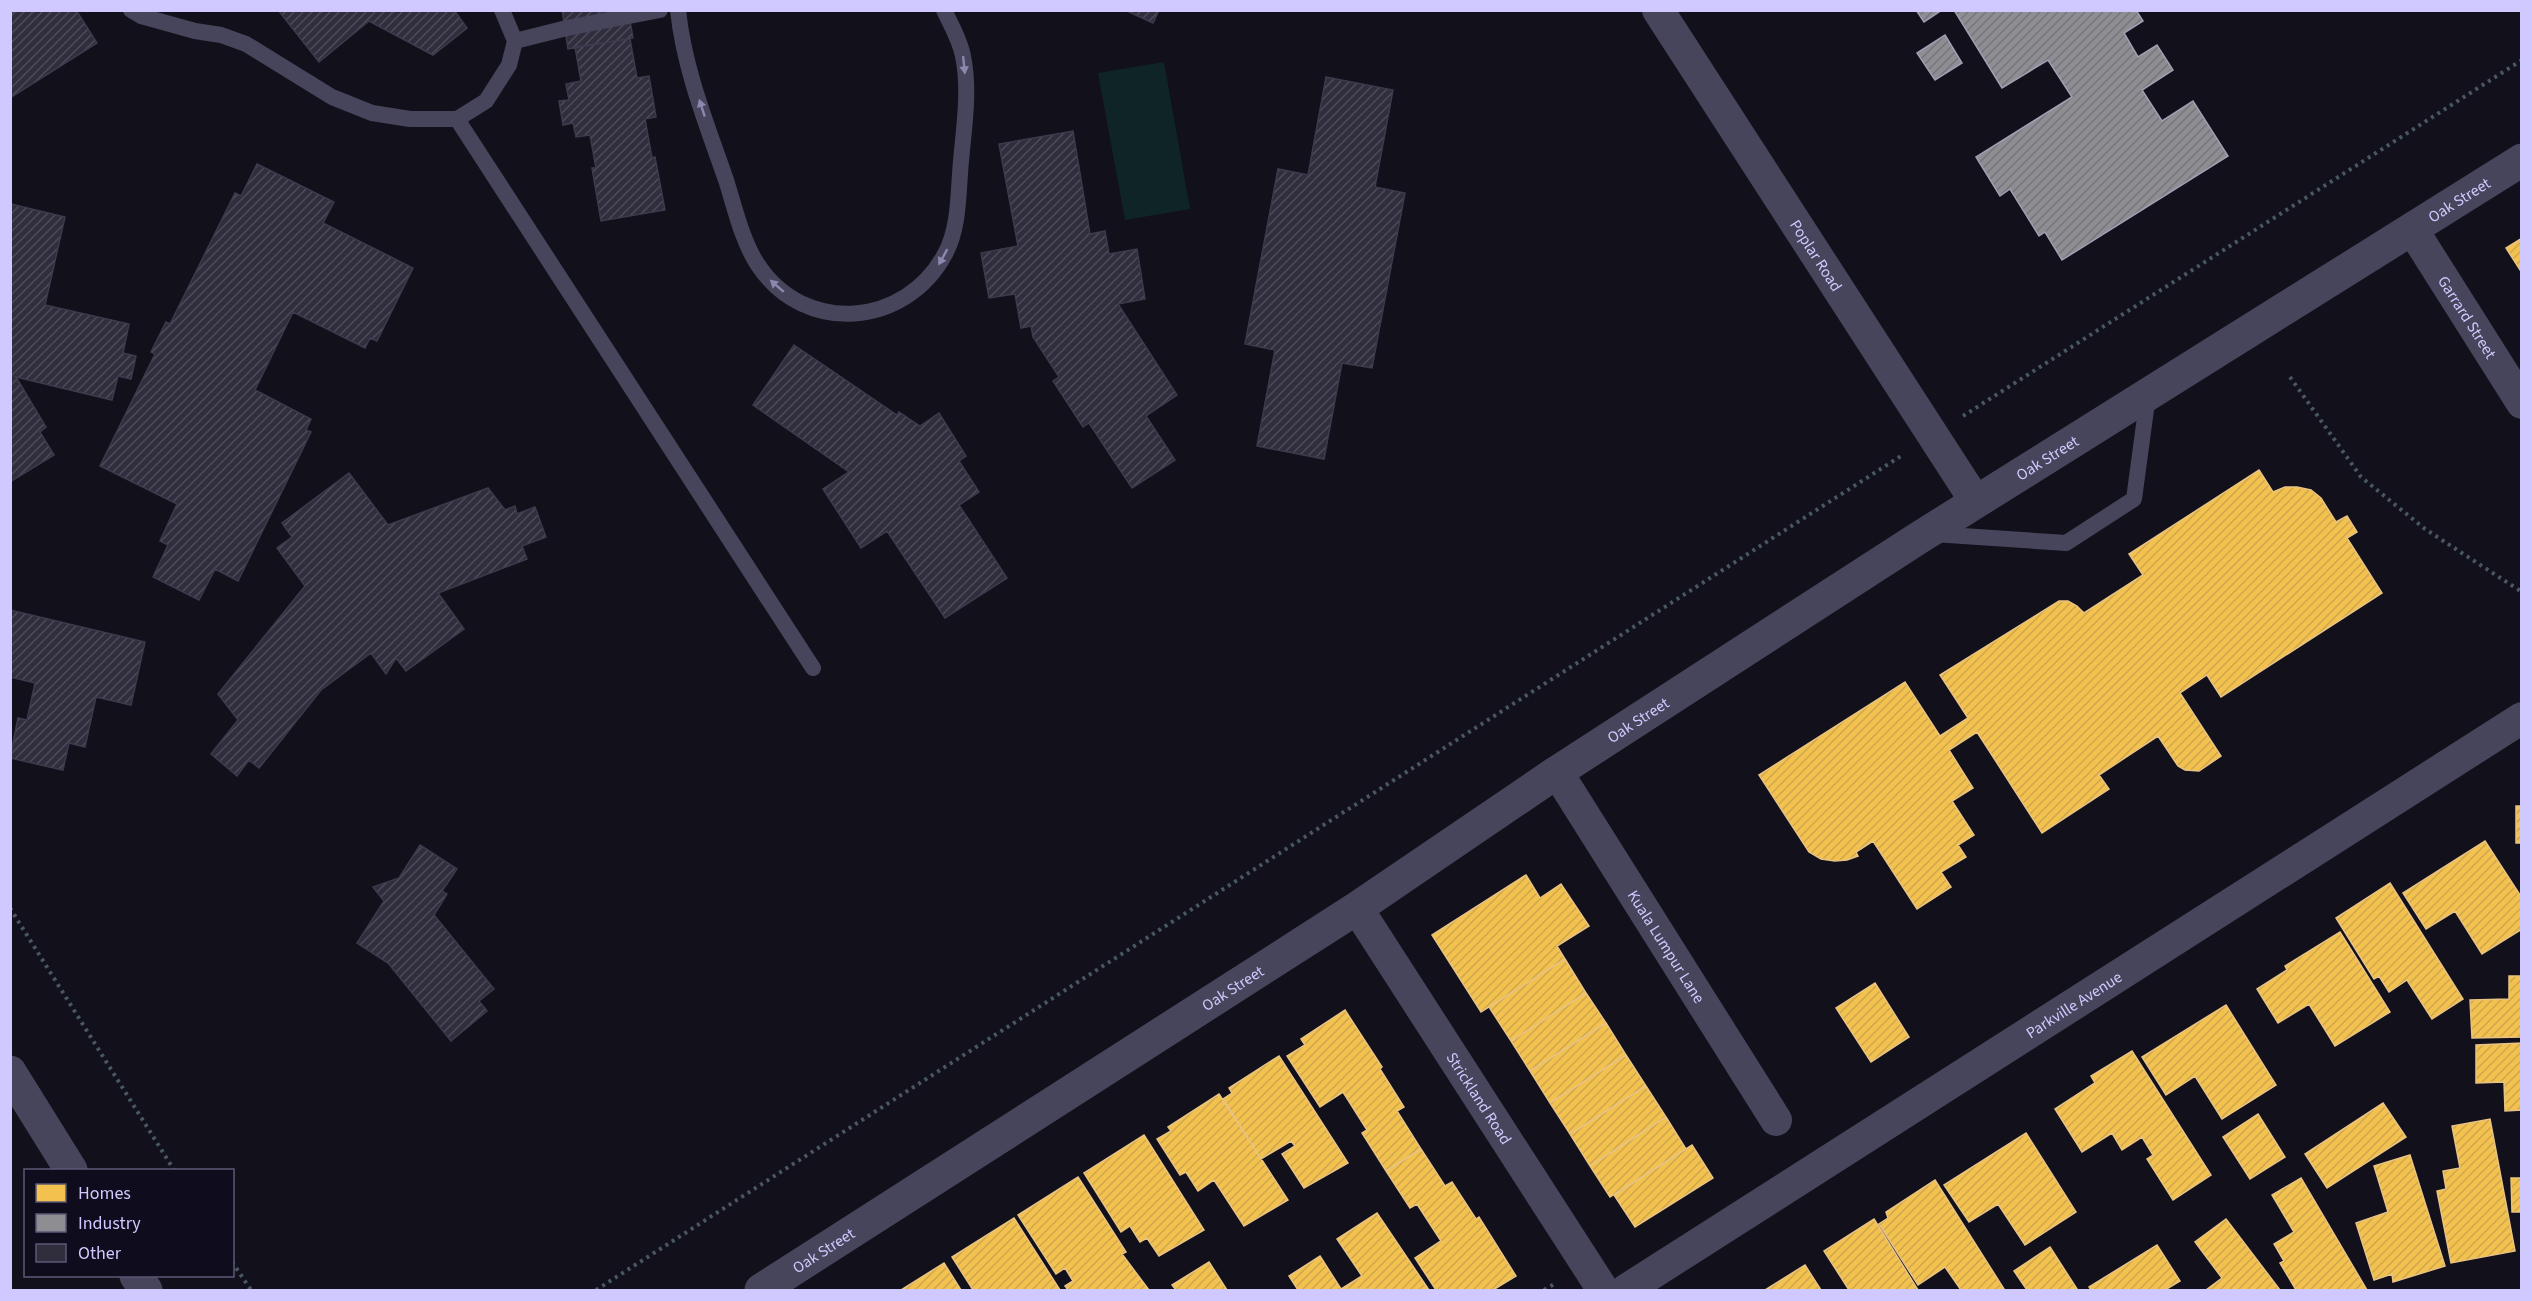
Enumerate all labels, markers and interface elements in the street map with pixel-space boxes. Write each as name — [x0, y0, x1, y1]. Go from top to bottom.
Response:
one-way arrow — [959, 56, 969, 75]
one-way arrow — [697, 99, 706, 117]
street label: Oak Street — [2424, 172, 2495, 228]
street label: Poplar Road — [1784, 216, 1847, 296]
one-way arrow — [937, 249, 948, 265]
street label: Garrard Street — [2432, 272, 2502, 364]
one-way arrow — [770, 280, 785, 293]
street label: Oak Street — [2012, 430, 2084, 486]
street label: Oak Street — [1603, 692, 1674, 749]
street label: Kuala Lumpur Lane — [1622, 886, 1710, 1008]
street label: Oak Street — [1198, 960, 1269, 1017]
street label: Parkville Avenue — [2022, 966, 2126, 1044]
street label: Strickland Road — [1441, 1048, 1516, 1149]
legend — [24, 1169, 234, 1277]
text: Homes — [78, 1181, 131, 1206]
text: Industry — [78, 1211, 141, 1236]
street label: Oak Street — [788, 1222, 860, 1279]
text: Other — [78, 1241, 122, 1266]

